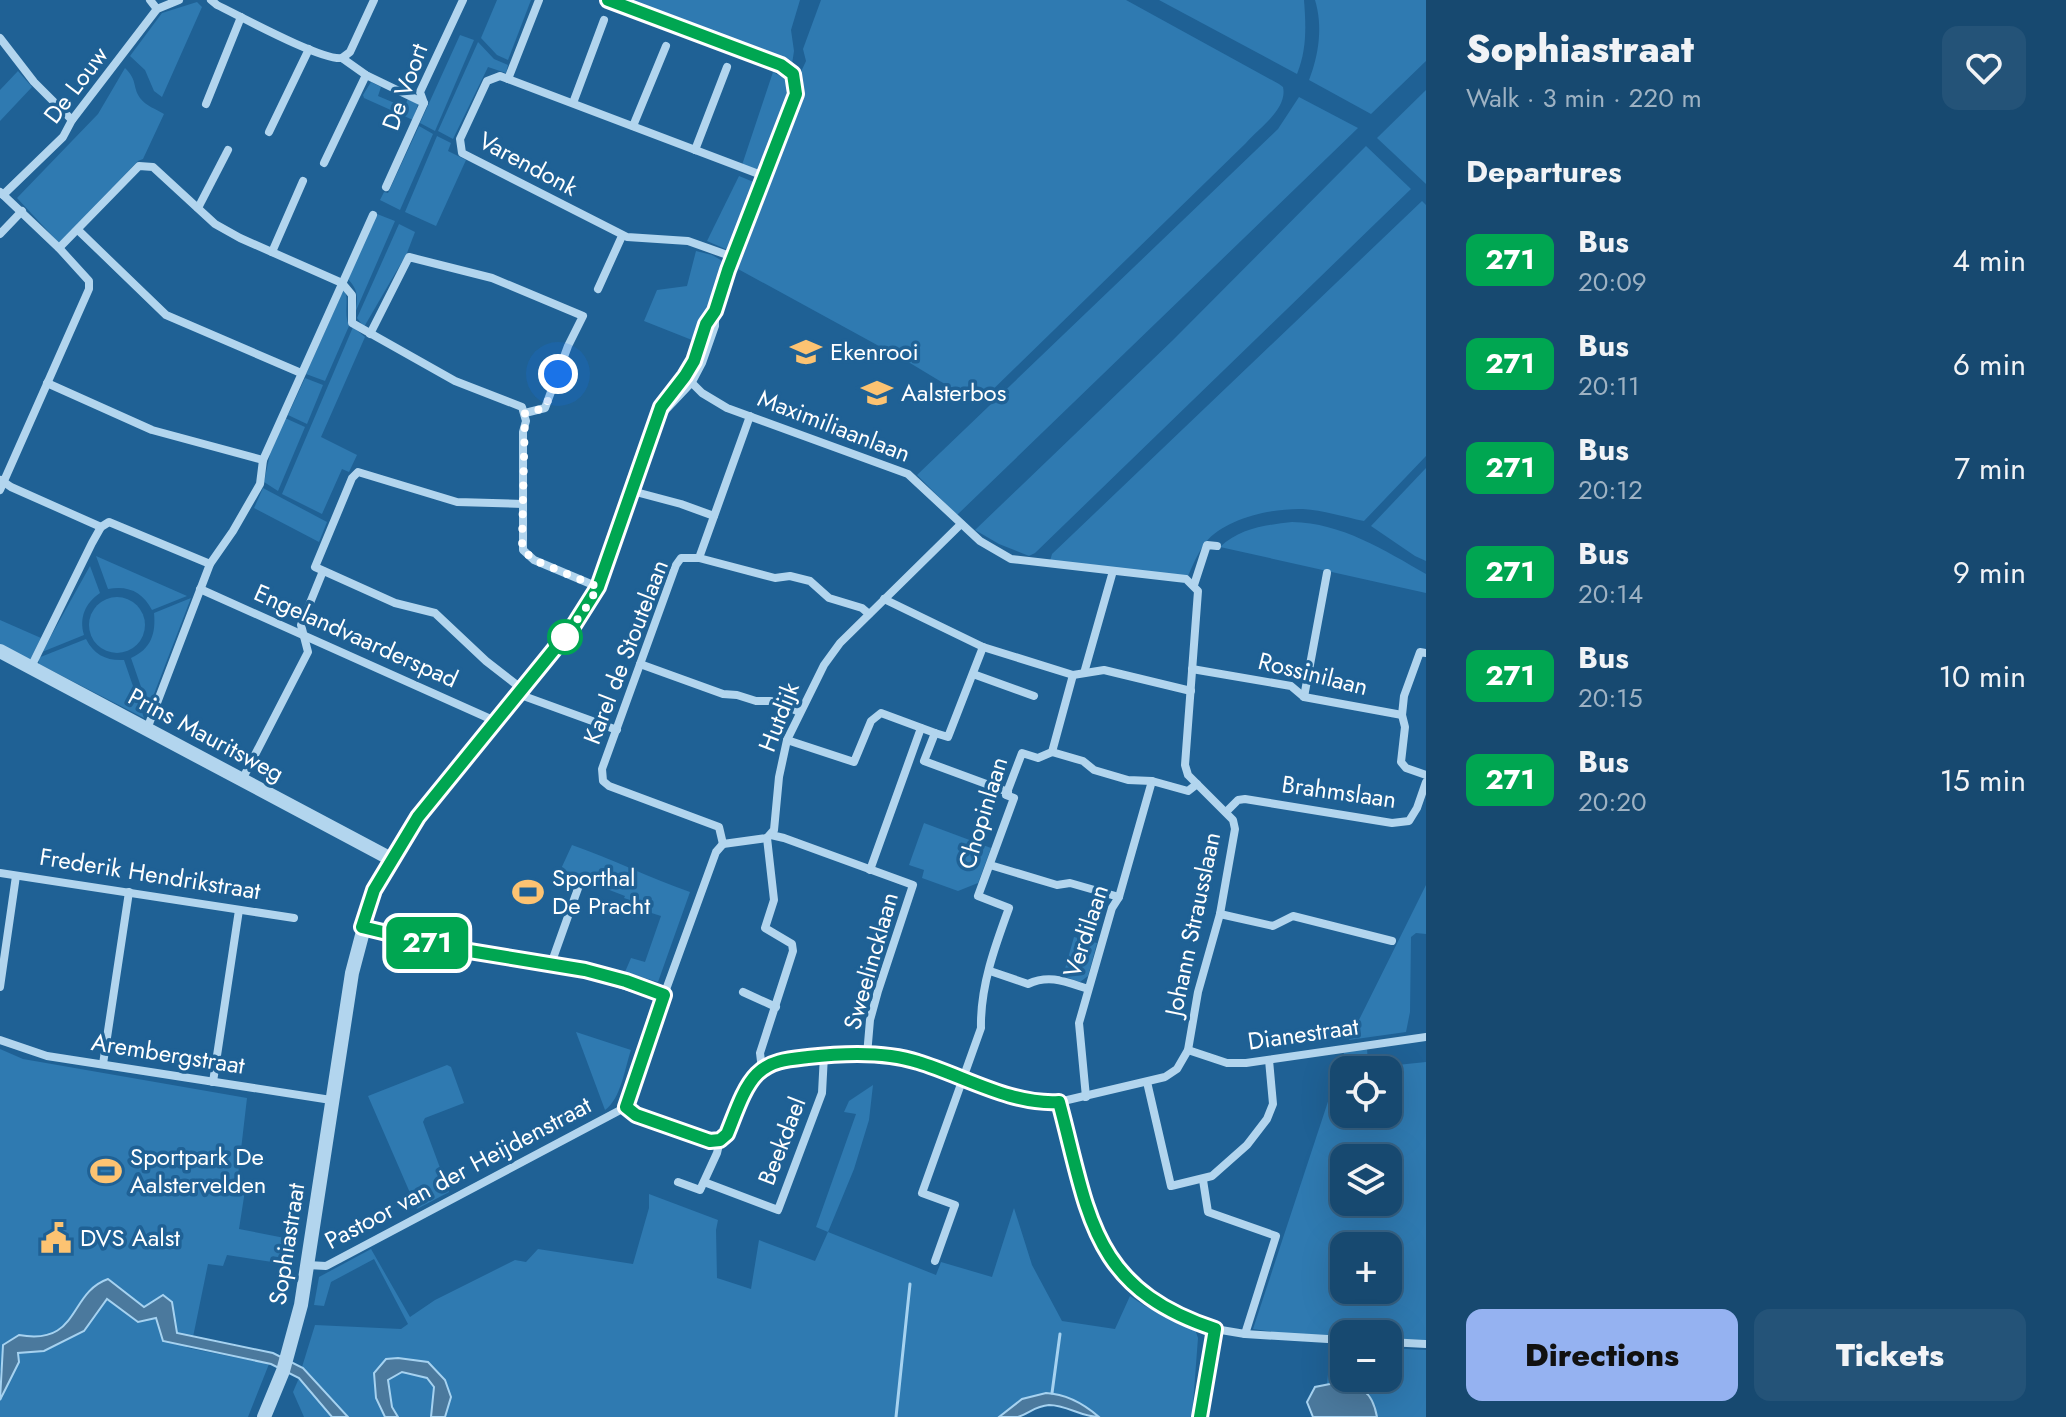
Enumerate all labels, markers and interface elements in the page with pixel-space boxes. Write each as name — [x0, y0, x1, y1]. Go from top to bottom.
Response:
text: Sophiastraat — [1466, 21, 1694, 76]
button: heart — [1942, 26, 2026, 110]
street label: De Louw — [35, 38, 117, 131]
street label: De Voort — [373, 38, 436, 135]
text: Walk · 3 min · 220 m — [1466, 79, 1702, 117]
street label: Varendonk — [472, 123, 584, 205]
text: Departures — [1466, 150, 1622, 193]
text: Bus — [1578, 220, 1629, 263]
text: 271 — [1485, 239, 1535, 280]
text: 4 min — [1953, 239, 2026, 282]
text: 20:09 — [1578, 263, 1647, 301]
text: Bus — [1578, 324, 1629, 367]
place label: Ekenrooi — [830, 334, 919, 369]
school or university icon: Ekenrooi — [789, 335, 823, 369]
text: 271 — [1485, 343, 1535, 384]
text: 6 min — [1953, 343, 2026, 386]
your location — [538, 354, 578, 394]
text: 20:11 — [1578, 367, 1640, 405]
place label: Aalsterbos — [901, 375, 1006, 410]
school or university icon: Aalsterbos — [860, 376, 894, 410]
street label: Maximiliaanlaan — [753, 380, 916, 471]
text: Bus — [1578, 428, 1629, 471]
text: 271 — [1485, 447, 1535, 488]
text: 7 min — [1954, 447, 2026, 490]
text: 20:12 — [1578, 471, 1643, 509]
text: Bus — [1578, 532, 1629, 575]
text: 271 — [1485, 551, 1535, 592]
text: 9 min — [1953, 551, 2026, 594]
street label: Karel de Stoutelaan — [574, 554, 677, 749]
street label: Engelandvaarderspad — [249, 575, 464, 696]
text: 20:14 — [1578, 575, 1643, 613]
unlabelled marker — [548, 620, 582, 654]
text: Bus — [1578, 636, 1629, 679]
street label: Rossinilaan — [1254, 643, 1372, 704]
text: 271 — [1485, 655, 1535, 696]
text: 10 min — [1939, 655, 2026, 698]
street label: Hutdijk — [749, 677, 808, 757]
street label: Prins Mauritsweg — [122, 679, 290, 790]
text: 20:15 — [1578, 679, 1643, 717]
text: Bus — [1578, 740, 1629, 783]
street label: Chopinlaan — [949, 752, 1016, 873]
text: 271 — [1485, 759, 1535, 800]
text: 15 min — [1940, 759, 2026, 802]
street label: Brahmslaan — [1280, 766, 1399, 817]
text: 20:20 — [1578, 783, 1647, 821]
street label: Johann Strausslaan — [1155, 829, 1229, 1022]
street label: Frederik Hendrikstraat — [37, 839, 263, 908]
place label: Sporthal De Pracht — [552, 860, 650, 923]
sports icon: Sporthal De Pracht — [511, 875, 545, 909]
street label: Verdilaan — [1054, 880, 1117, 982]
street label: Sweelincklaan — [834, 888, 907, 1034]
line badge: 271 — [381, 917, 473, 969]
text: 271 — [402, 922, 452, 963]
street label: Dianestraat — [1245, 1008, 1361, 1059]
street label: Arembergstraat — [89, 1024, 248, 1083]
map controls — [1330, 1056, 1402, 1392]
button: locate — [1330, 1056, 1402, 1128]
street label: Pastoor van der Heijdenstraat — [318, 1087, 597, 1258]
street label: Beekdael — [749, 1092, 814, 1190]
place label: Sportpark De Aalstervelden — [130, 1139, 266, 1202]
button: layers — [1330, 1144, 1402, 1216]
sports icon: Sportpark De Aalstervelden — [89, 1154, 123, 1188]
street label: Sophiastraat — [260, 1180, 313, 1307]
place label: DVS Aalst — [80, 1220, 180, 1255]
public building icon: DVS Aalst — [39, 1221, 73, 1255]
button: + — [1330, 1232, 1402, 1304]
button: Directions — [1466, 1309, 1738, 1401]
button: Tickets — [1754, 1309, 2026, 1401]
button: − — [1330, 1320, 1402, 1392]

